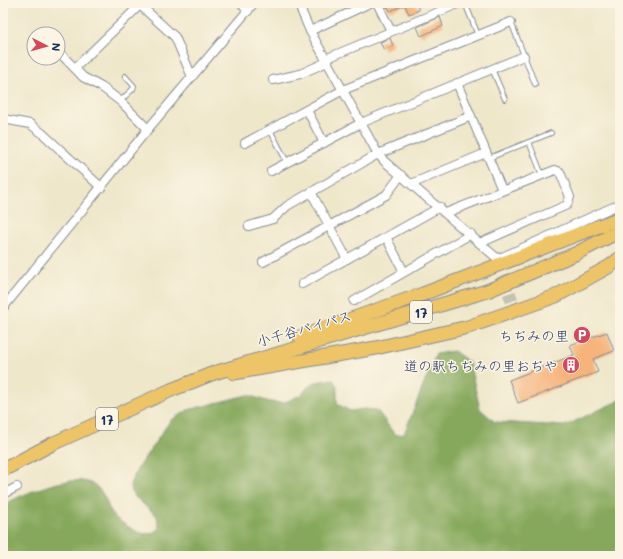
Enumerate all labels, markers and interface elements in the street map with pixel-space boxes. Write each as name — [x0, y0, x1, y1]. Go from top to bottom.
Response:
north arrow — [26, 26, 66, 66]
text: N — [49, 42, 64, 52]
road number: 17 — [410, 301, 432, 323]
street label: 小千谷バイパス — [254, 305, 354, 351]
parking icon: ちぢみの里 — [572, 325, 592, 345]
place label: ちぢみの里 — [499, 326, 569, 345]
building icon: 道の駅ちぢみの里おぢや — [561, 355, 581, 375]
place label: 道の駅ちぢみの里おぢや — [404, 356, 558, 375]
road number: 17 — [96, 408, 118, 430]

